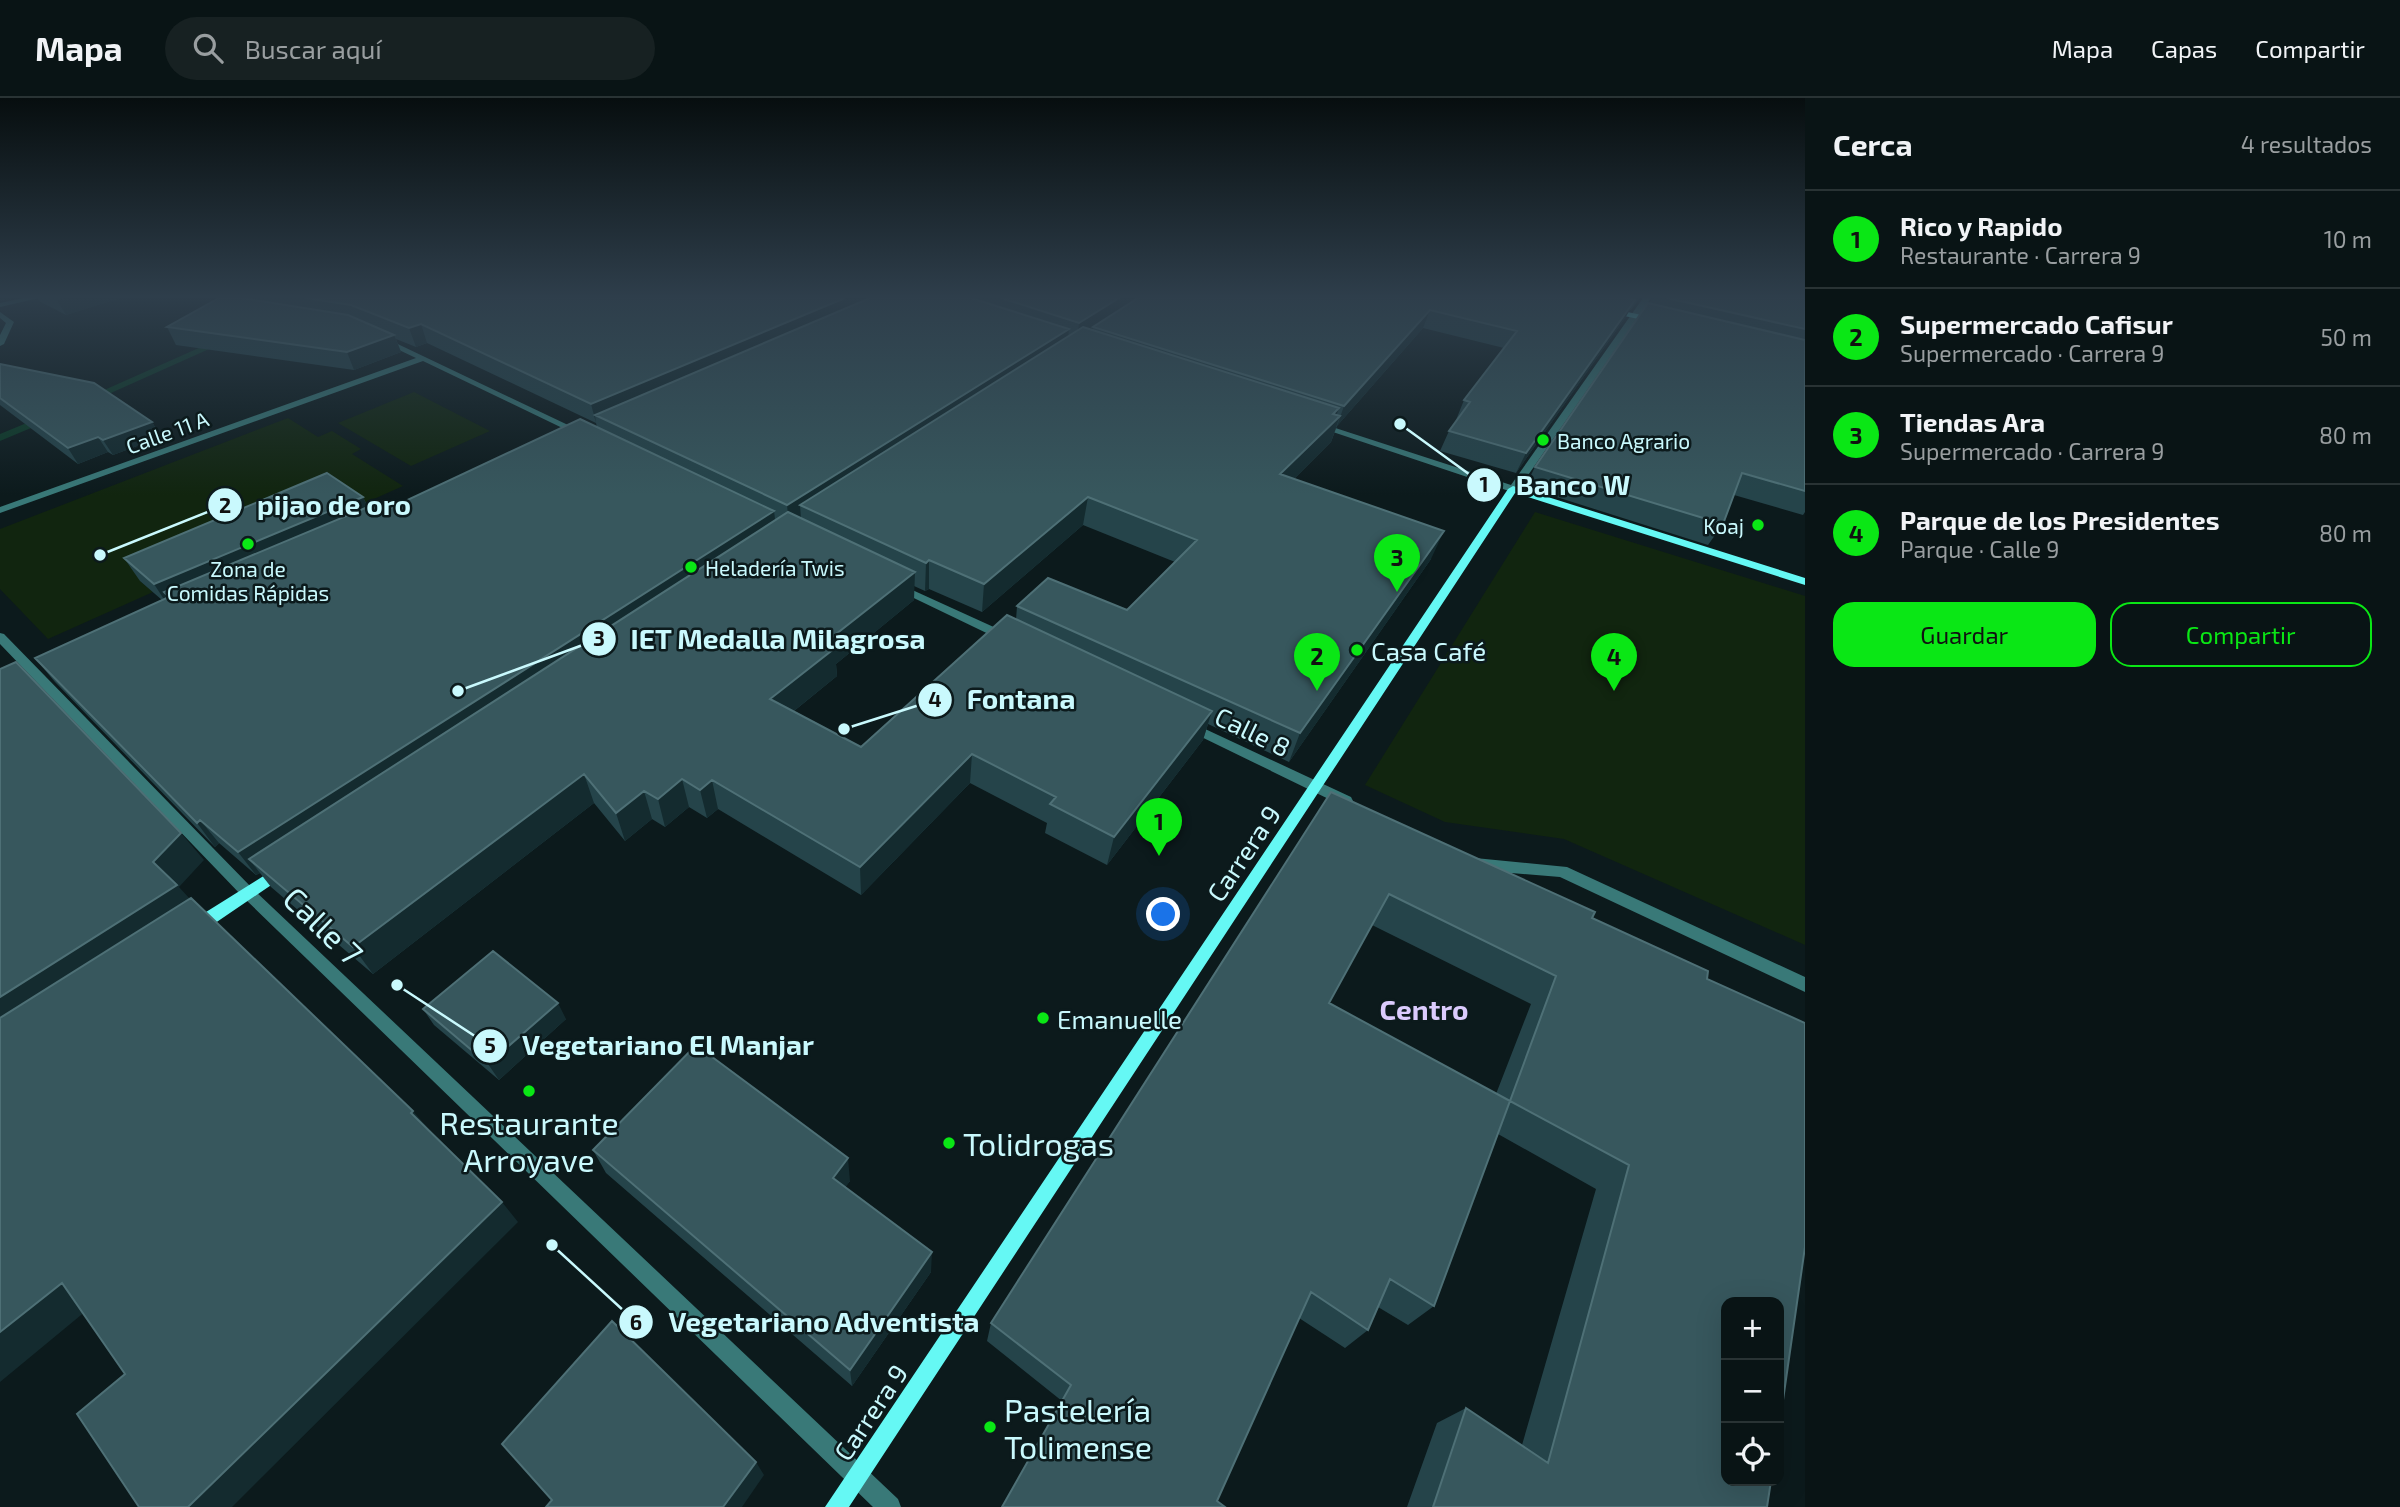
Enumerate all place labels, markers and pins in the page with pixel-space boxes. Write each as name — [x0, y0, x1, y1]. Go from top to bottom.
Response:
place label: Banco Agrario — [1557, 428, 1690, 453]
marker: Banco Agrario — [1535, 432, 1551, 448]
callout: Banco W — [1467, 461, 1645, 510]
callout: pijao de oro — [208, 481, 425, 530]
place label: Koaj — [1703, 513, 1744, 539]
marker: Koaj — [1750, 517, 1766, 533]
pin: 3 — [1374, 534, 1420, 592]
marker: Zona de Comidas Rápidas — [240, 536, 256, 552]
place label: Heladería Twis — [705, 555, 845, 580]
place label: Zona de Comidas Rápidas — [167, 556, 329, 605]
marker: Heladería Twis — [683, 559, 699, 575]
callout: IET Medalla Milagrosa — [581, 615, 940, 664]
pin: 2 — [1294, 633, 1340, 691]
pin: 4 — [1591, 633, 1637, 691]
place label: Casa Café — [1371, 635, 1486, 666]
marker: Casa Café — [1349, 642, 1365, 658]
callout: Fontana — [917, 675, 1089, 724]
pin: 1 — [1136, 798, 1182, 856]
place label: Emanuelle — [1057, 1003, 1182, 1034]
marker: Emanuelle — [1035, 1010, 1051, 1026]
callout: Vegetariano El Manjar — [473, 1021, 828, 1070]
marker: Restaurante Arroyave — [521, 1083, 537, 1099]
place label: Restaurante Arroyave — [439, 1103, 619, 1178]
place label: Tolidrogas — [963, 1124, 1114, 1162]
marker: Tolidrogas — [941, 1135, 957, 1151]
callout: Vegetariano Adventista — [619, 1298, 993, 1347]
place label: Pastelería Tolimense — [1004, 1390, 1152, 1465]
marker: Pastelería Tolimense — [982, 1419, 998, 1435]

